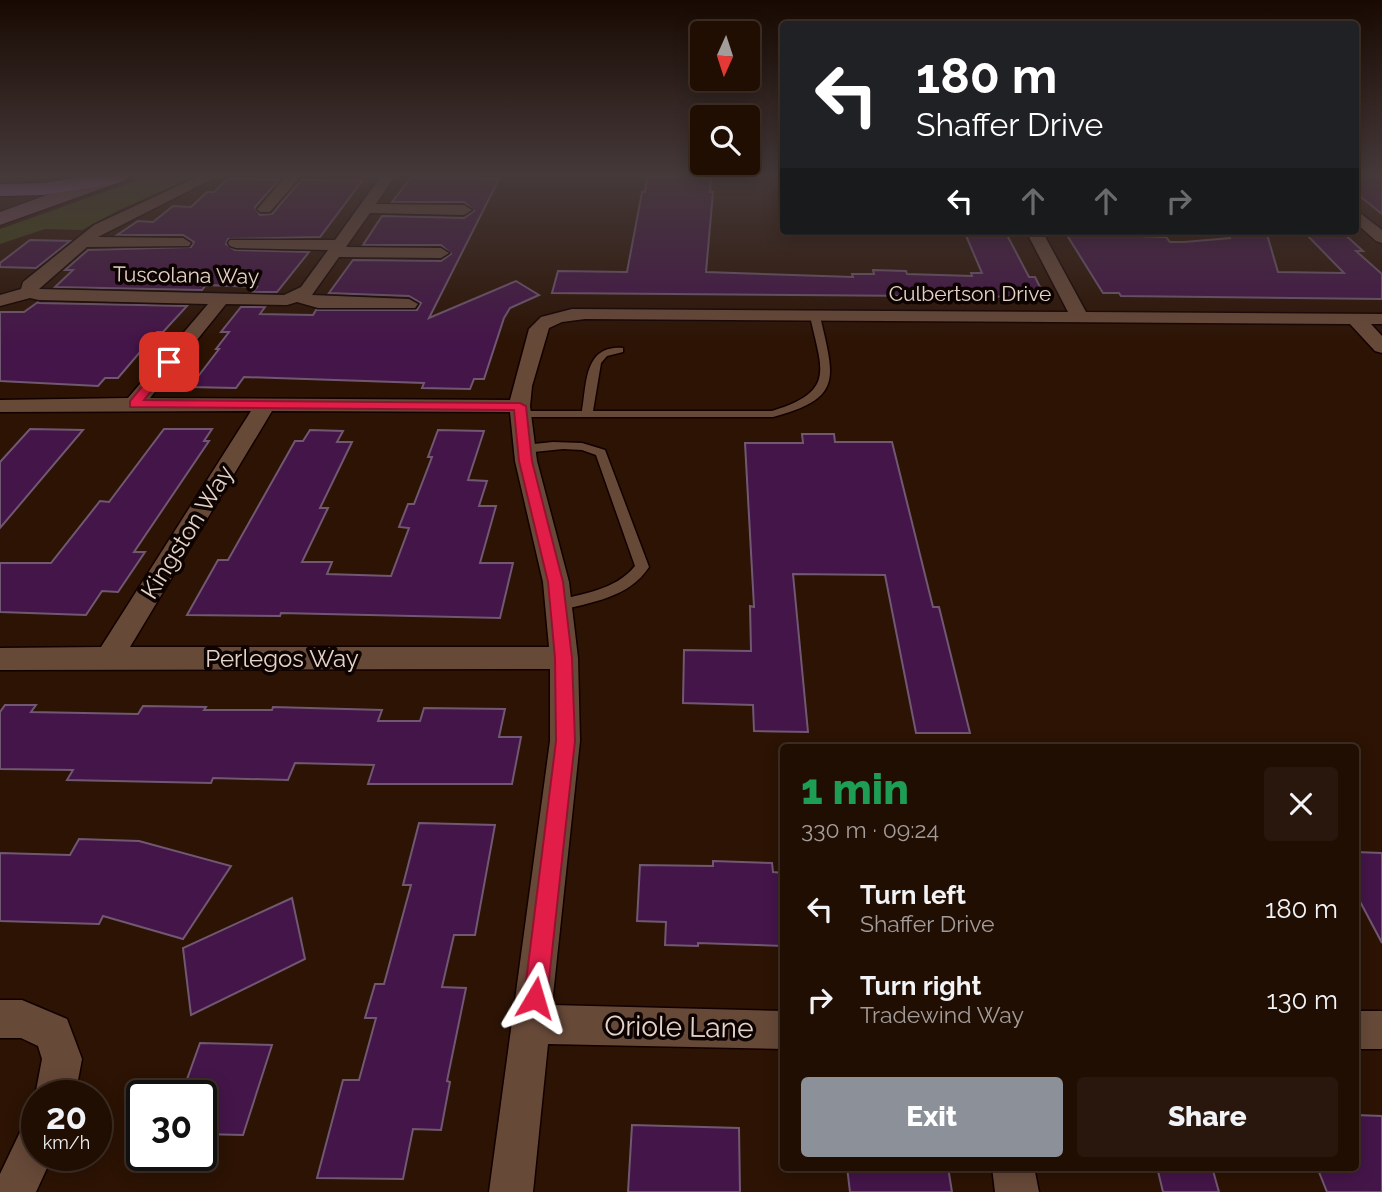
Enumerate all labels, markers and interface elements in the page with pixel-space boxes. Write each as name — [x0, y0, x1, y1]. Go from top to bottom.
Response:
north arrow — [690, 21, 760, 91]
map controls — [690, 21, 760, 175]
text: 180 m — [916, 47, 1057, 104]
icon: left — [801, 49, 892, 140]
button: search — [690, 105, 760, 175]
text: Shaffer Drive — [916, 106, 1103, 143]
icon: left — [941, 182, 979, 220]
icon: ahead — [1014, 182, 1052, 220]
icon: ahead — [1087, 182, 1125, 220]
icon: right — [1160, 182, 1198, 220]
street label: Tuscolana Way — [113, 261, 259, 289]
street label: Culbertson Drive — [889, 281, 1051, 306]
pin — [139, 332, 199, 392]
icon: arrive — [150, 343, 188, 381]
street label: Kingston Way — [134, 460, 240, 604]
street label: Perlegos Way — [205, 644, 359, 673]
text: 1 min — [801, 765, 909, 814]
button: close — [1264, 767, 1338, 841]
text: 330 m · 09:24 — [801, 816, 939, 843]
text: Turn left — [860, 880, 966, 910]
icon: left — [801, 890, 839, 928]
text: 180 m — [1265, 894, 1338, 924]
text: Shaffer Drive — [860, 910, 995, 937]
position arrow — [498, 961, 572, 1035]
text: Turn right — [860, 971, 981, 1001]
icon: right — [801, 981, 839, 1019]
text: 130 m — [1267, 985, 1338, 1015]
text: Tradewind Way — [860, 1001, 1024, 1028]
street label: Oriole Lane — [604, 1009, 754, 1045]
button: Exit — [801, 1077, 1063, 1157]
button: Share — [1077, 1077, 1338, 1157]
speed limit sign: 30 — [126, 1080, 217, 1171]
text: 20 — [46, 1096, 87, 1137]
text: km/h — [43, 1132, 90, 1153]

